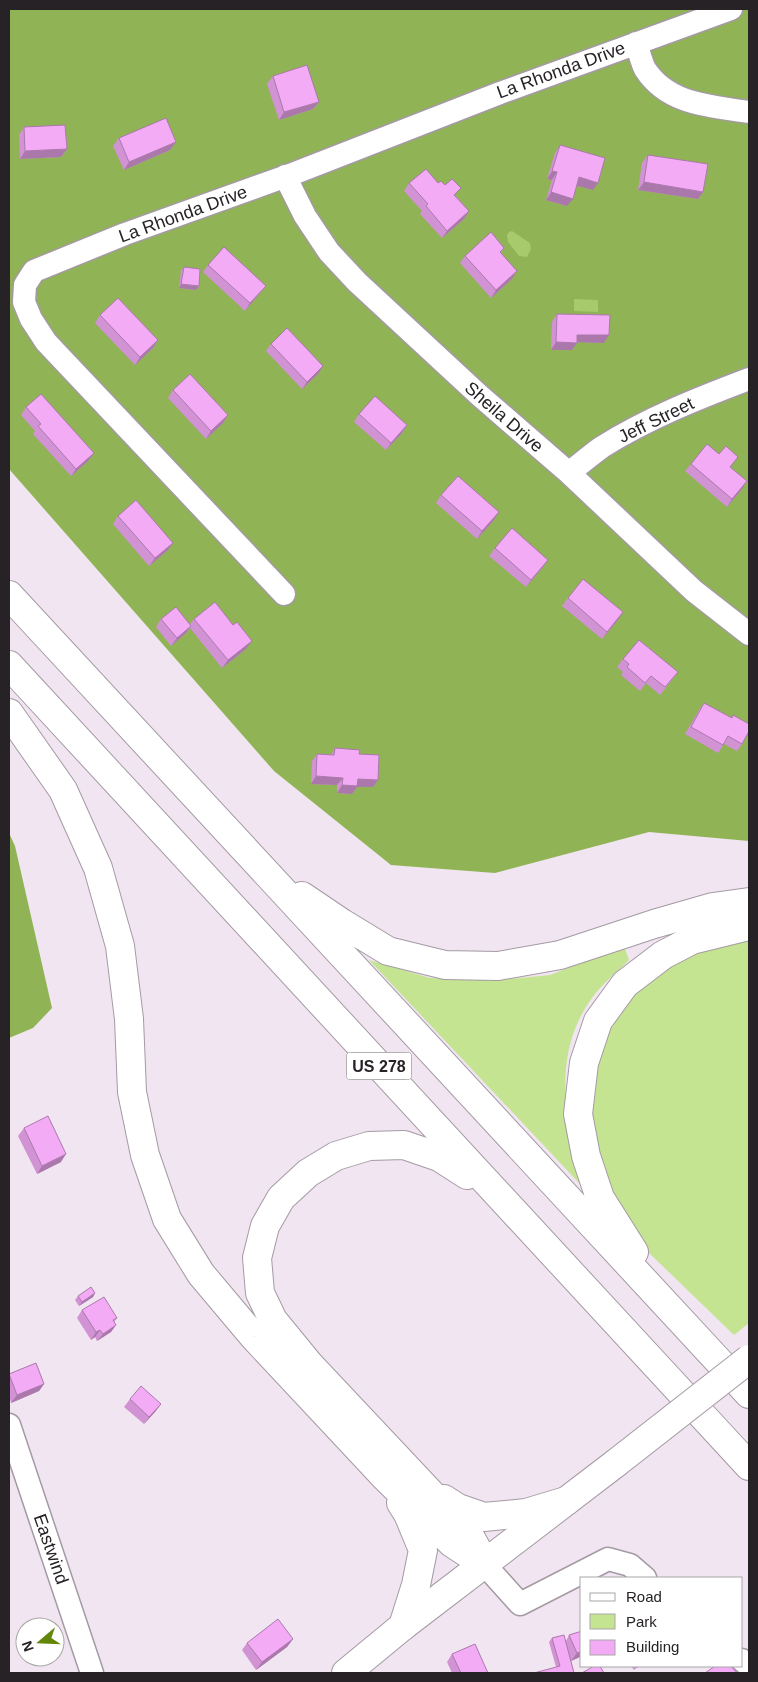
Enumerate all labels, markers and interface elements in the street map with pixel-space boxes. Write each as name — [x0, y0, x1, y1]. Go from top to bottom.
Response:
street label: La Rhonda Drive — [494, 38, 628, 102]
street label: La Rhonda Drive — [116, 182, 250, 246]
street label: Sheila Drive — [461, 378, 547, 456]
street label: Jeff Street — [615, 393, 697, 447]
road number: US 278 — [346, 1052, 412, 1080]
street label: Eastwind — [30, 1511, 72, 1587]
legend — [580, 1577, 743, 1667]
text: Road — [626, 1588, 662, 1605]
text: Park — [626, 1613, 657, 1630]
north arrow — [15, 1617, 65, 1667]
text: Building — [626, 1638, 679, 1655]
text: N — [18, 1639, 37, 1654]

